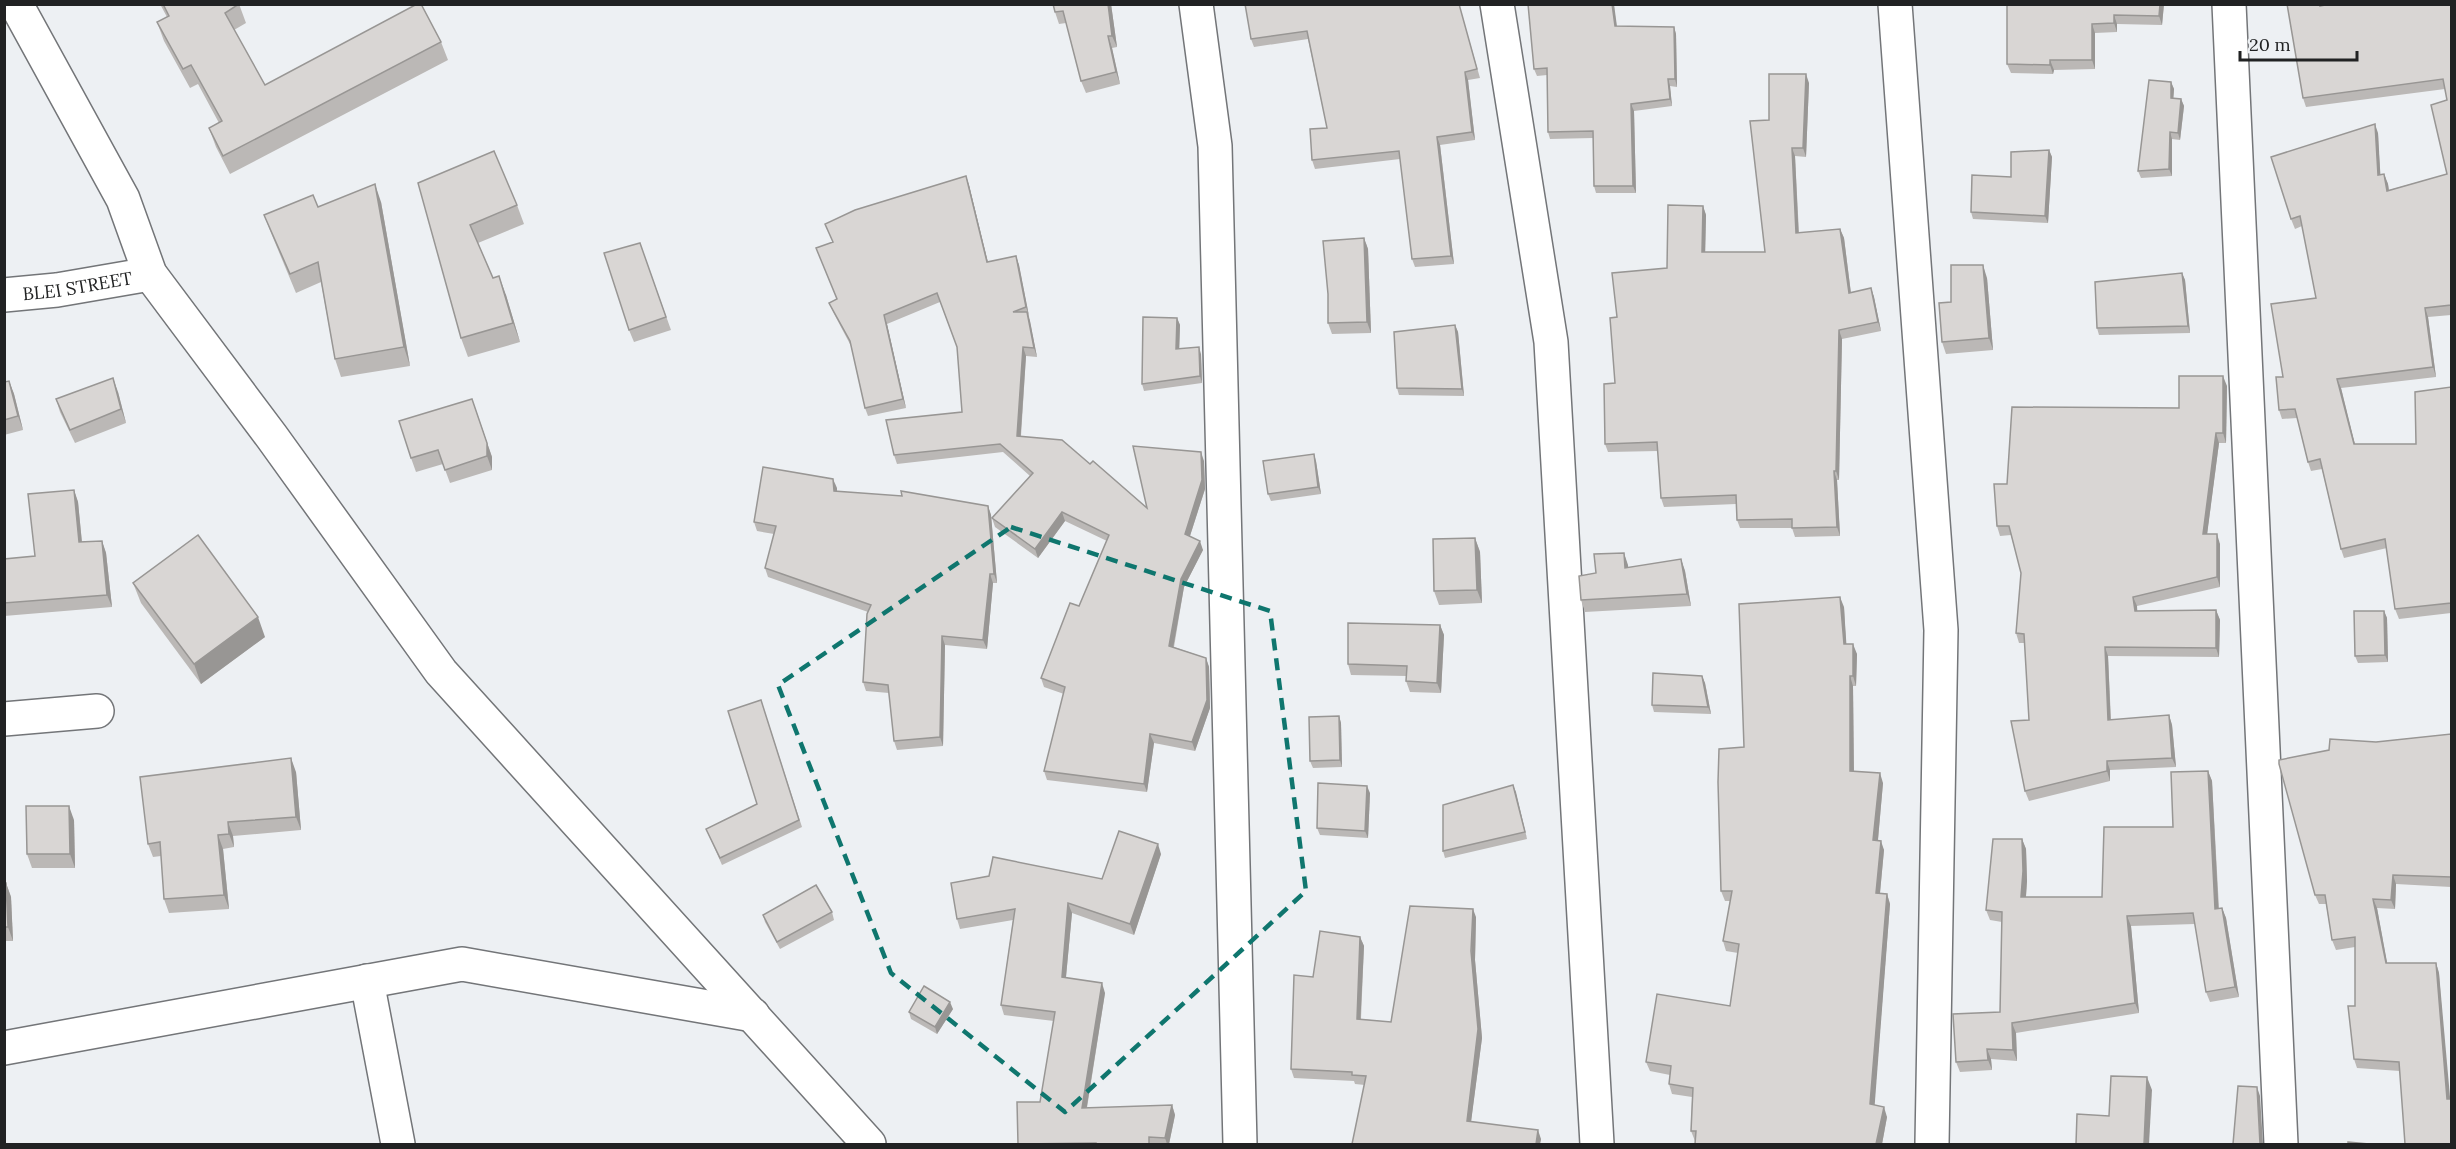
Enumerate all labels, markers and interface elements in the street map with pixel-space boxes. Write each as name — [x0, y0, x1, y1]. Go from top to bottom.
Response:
scale bar — [2240, 24, 2357, 62]
text: 20 m — [2249, 33, 2291, 56]
street label: BLEI STREET — [22, 266, 134, 305]

